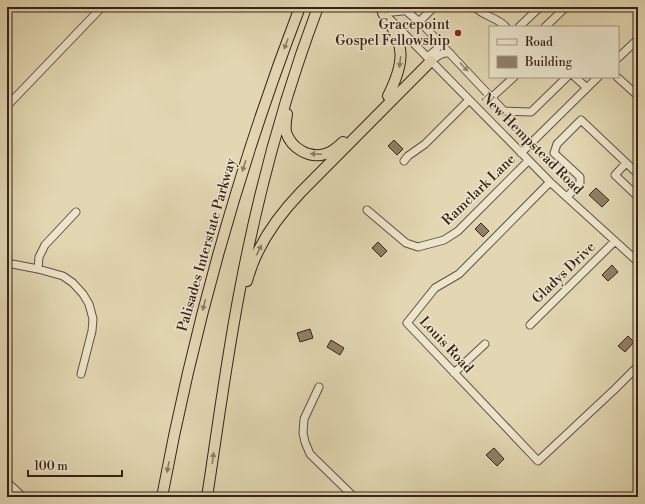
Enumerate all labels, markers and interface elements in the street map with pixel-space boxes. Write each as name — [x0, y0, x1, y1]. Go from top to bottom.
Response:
place label: Gracepoint Gospel Fellowship — [335, 16, 450, 50]
legend — [489, 26, 619, 78]
marker: Gracepoint Gospel Fellowship — [453, 28, 463, 38]
text: Road — [525, 35, 553, 50]
one-way arrow — [282, 38, 288, 50]
one-way arrow — [397, 55, 403, 68]
text: Building — [524, 55, 573, 70]
one-way arrow — [459, 62, 468, 72]
street label: New Hempstead Road — [477, 89, 587, 199]
street label: Ramclark Lane — [438, 150, 520, 230]
one-way arrow — [310, 151, 322, 158]
street label: Palisades Interstate Parkway — [174, 156, 240, 334]
one-way arrow — [240, 161, 246, 173]
street label: Gladys Drive — [529, 238, 599, 308]
one-way arrow — [256, 244, 262, 256]
one-way arrow — [201, 299, 207, 311]
street label: Louis Road — [415, 313, 477, 377]
scale bar — [28, 452, 122, 478]
one-way arrow — [210, 452, 216, 464]
text: 100 m — [34, 459, 68, 474]
one-way arrow — [164, 461, 170, 473]

